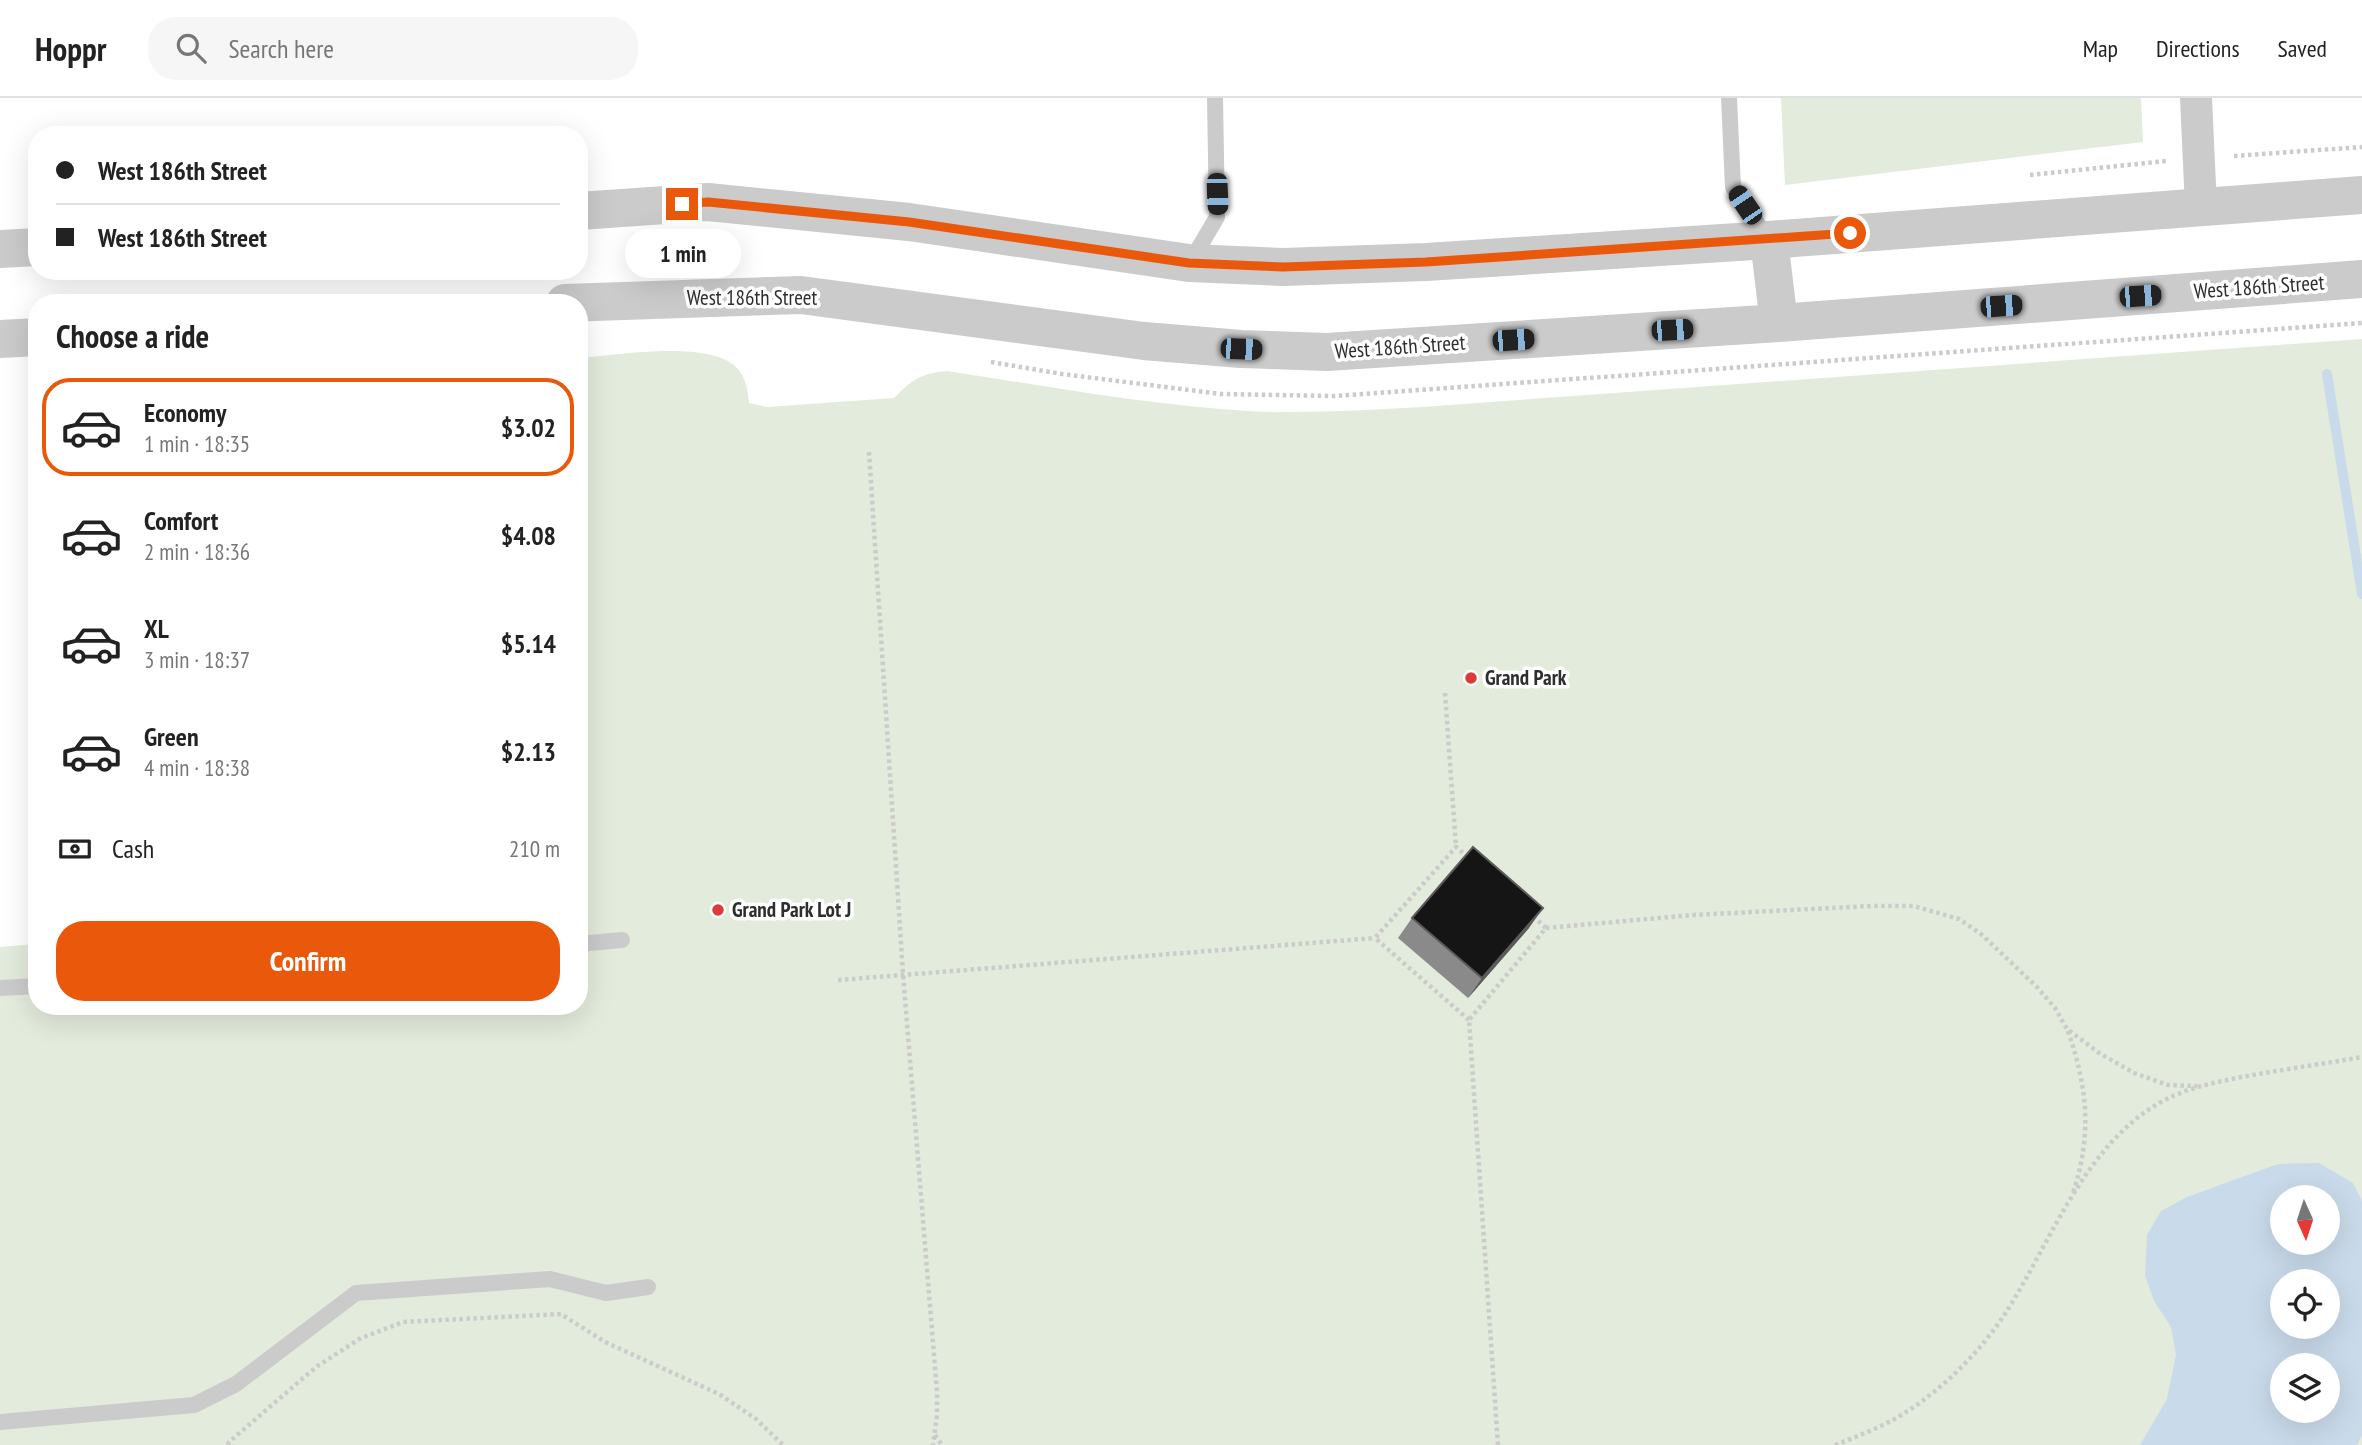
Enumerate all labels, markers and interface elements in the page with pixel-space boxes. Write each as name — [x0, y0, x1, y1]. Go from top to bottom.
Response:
search box — [148, 17, 638, 80]
text: Hoppr — [35, 27, 106, 70]
icon: search — [172, 29, 210, 67]
text: Search here — [228, 32, 334, 65]
text: Map — [2083, 33, 2118, 64]
text: Directions — [2156, 33, 2240, 64]
text: Saved — [2278, 33, 2327, 64]
text: West 186th Street — [98, 154, 267, 187]
car — [1206, 173, 1229, 215]
car — [1725, 182, 1766, 228]
route end — [666, 188, 698, 220]
route start — [1834, 217, 1866, 249]
text: West 186th Street — [98, 221, 267, 254]
callout: 1 min — [624, 228, 740, 278]
text: 1 min — [660, 239, 706, 268]
street label: West 186th Street — [2193, 268, 2325, 305]
street label: West 186th Street — [687, 284, 818, 311]
car — [2119, 284, 2162, 308]
car — [1980, 294, 2023, 318]
text: Choose a ride — [56, 315, 209, 357]
car — [1651, 318, 1694, 342]
street label: West 186th Street — [1334, 328, 1466, 365]
car — [1492, 328, 1535, 352]
car — [1220, 338, 1263, 360]
icon: car — [60, 396, 123, 459]
text: Economy — [144, 396, 226, 429]
text: $3.02 — [501, 411, 556, 444]
text: 1 min · 18:35 — [144, 429, 250, 458]
icon: car — [60, 504, 123, 567]
text: Comfort — [144, 504, 218, 537]
text: $4.08 — [501, 519, 556, 552]
text: 2 min · 18:36 — [144, 537, 250, 566]
icon: car — [60, 612, 123, 675]
text: XL — [144, 612, 169, 645]
text: $5.14 — [501, 627, 556, 660]
text: 3 min · 18:37 — [144, 645, 250, 674]
place label: Grand Park — [1485, 664, 1567, 691]
marker: Grand Park — [1463, 670, 1479, 686]
icon: car — [60, 720, 123, 783]
text: Green — [144, 720, 199, 753]
text: $2.13 — [501, 735, 556, 768]
text: 4 min · 18:38 — [144, 753, 250, 782]
icon: cash — [56, 830, 94, 868]
text: Cash — [112, 832, 154, 865]
text: 210 m — [509, 834, 560, 863]
place label: Grand Park Lot J — [732, 896, 851, 923]
marker: Grand Park Lot J — [710, 902, 726, 918]
button: Confirm — [56, 921, 560, 1001]
north arrow — [2270, 1185, 2340, 1255]
map controls — [2270, 1185, 2340, 1423]
button: locate — [2270, 1269, 2340, 1339]
button: layers — [2270, 1353, 2340, 1423]

